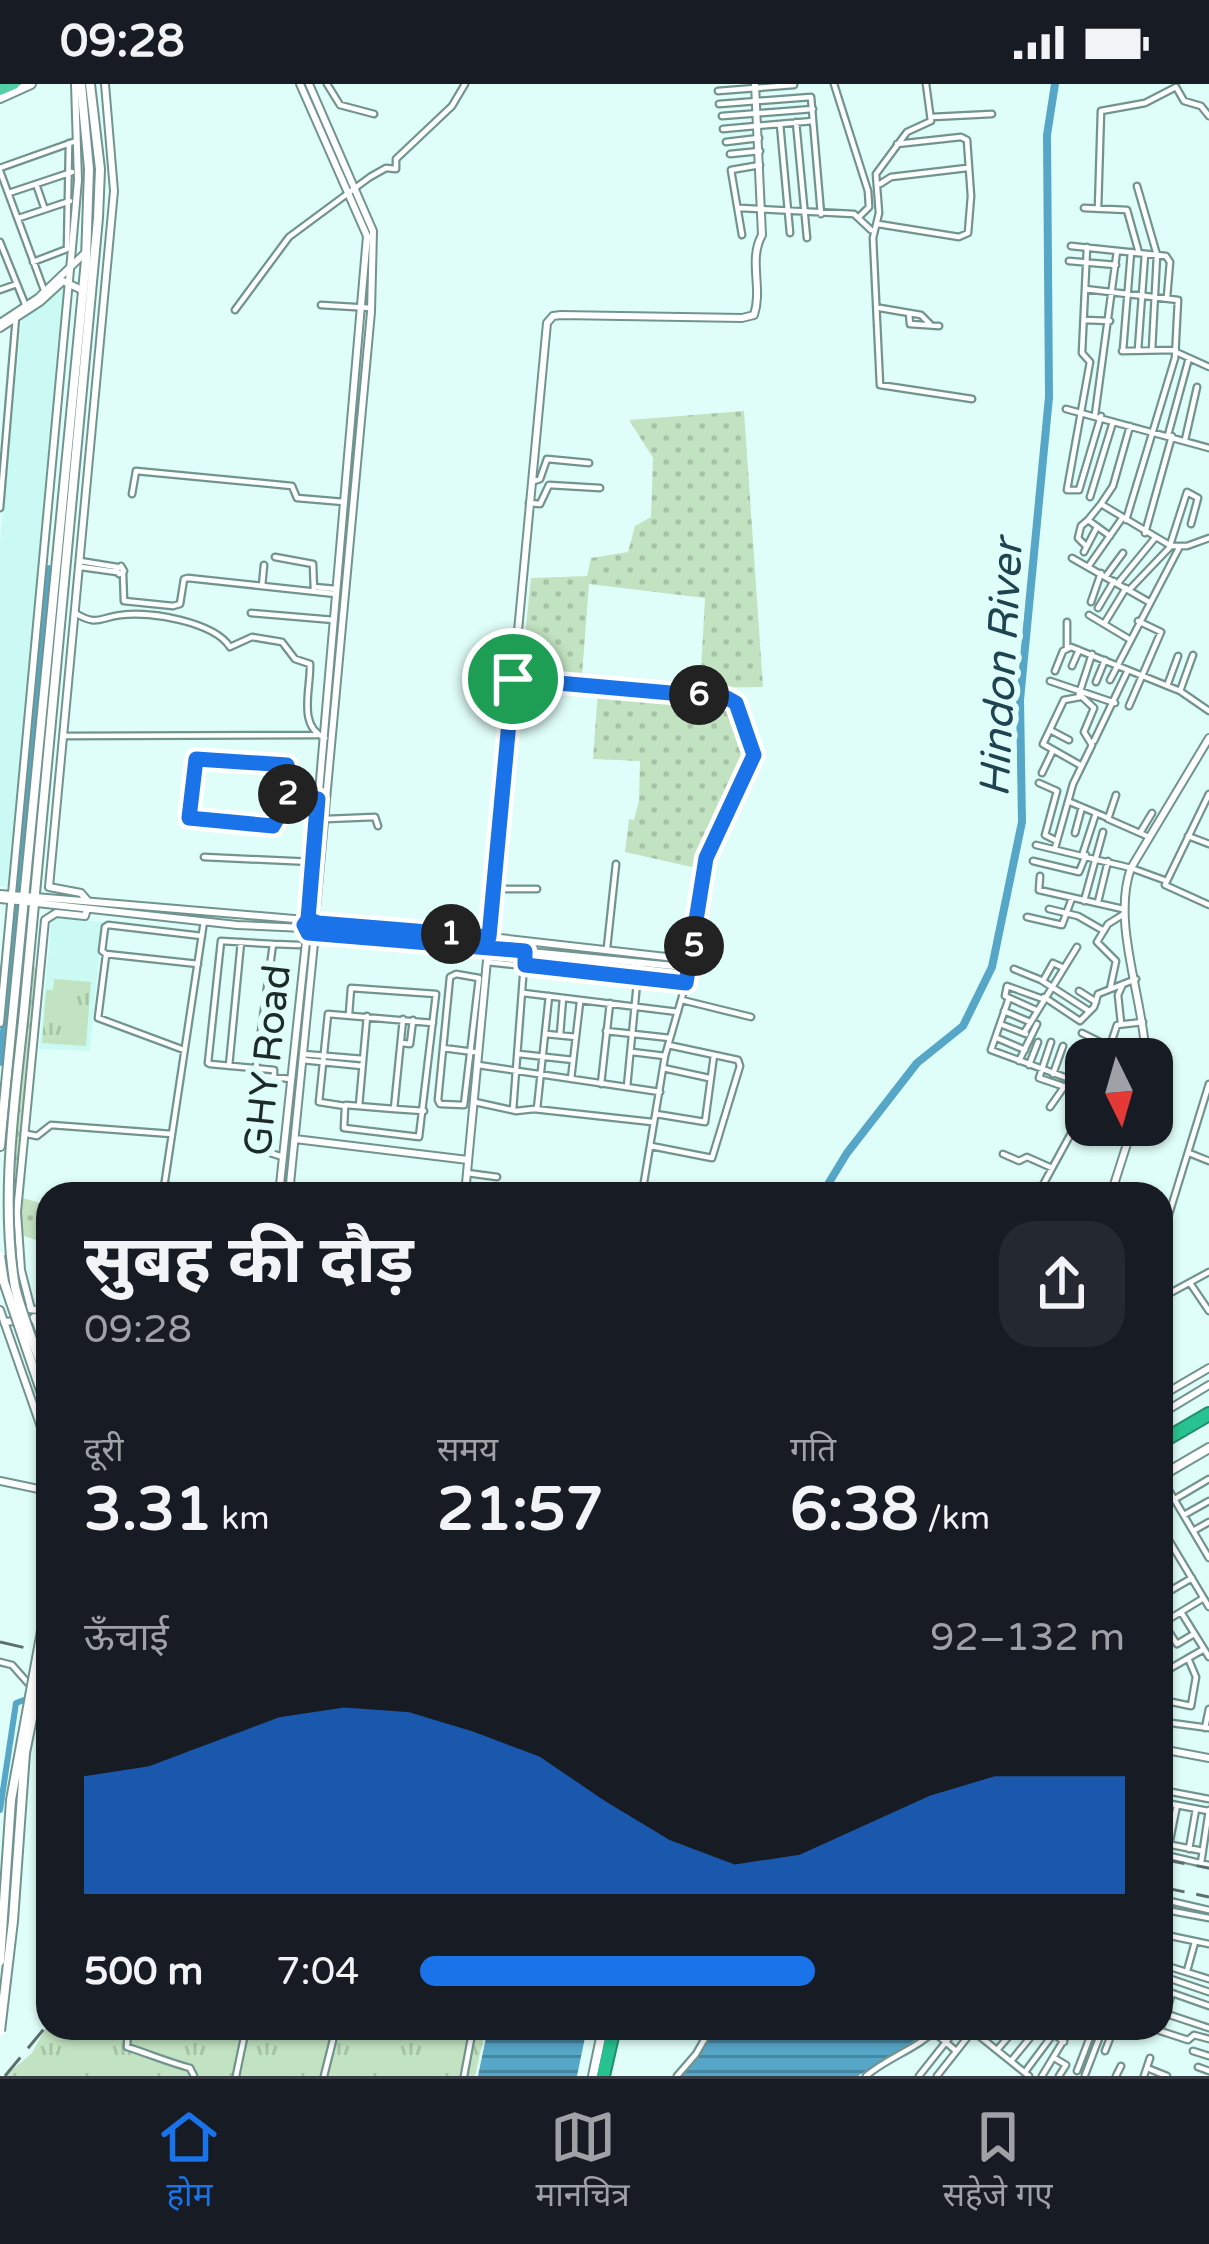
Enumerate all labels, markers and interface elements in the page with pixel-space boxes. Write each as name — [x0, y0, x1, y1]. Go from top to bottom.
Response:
text: 09:28 — [60, 15, 185, 69]
water label: Hindon River — [969, 533, 1034, 798]
pin — [462, 628, 564, 730]
icon: arrive — [480, 646, 546, 712]
pin: 6 — [669, 665, 729, 725]
text: 6 — [689, 675, 709, 714]
pin: 2 — [258, 764, 318, 824]
text: 2 — [278, 774, 298, 813]
pin: 1 — [421, 904, 481, 964]
text: 1 — [441, 914, 461, 953]
pin: 5 — [664, 916, 724, 976]
text: 5 — [684, 926, 704, 965]
street label: GHY Road — [234, 962, 301, 1158]
north arrow — [1065, 1038, 1173, 1146]
map controls — [1065, 1038, 1173, 1146]
text: सुबह की दौड़ — [84, 1221, 414, 1301]
button: share — [999, 1221, 1125, 1347]
text: 09:28 — [84, 1306, 192, 1353]
text: दूरी — [84, 1431, 124, 1470]
text: समय — [437, 1431, 498, 1470]
text: गति — [790, 1431, 836, 1470]
text: 3.31 — [84, 1474, 213, 1546]
text: 21:57 — [437, 1474, 603, 1546]
text: 6:38 — [790, 1474, 919, 1546]
text: km — [213, 1499, 270, 1538]
text: /km — [919, 1499, 990, 1538]
text: ऊँचाई — [84, 1614, 169, 1661]
text: 92–132 m — [930, 1614, 1125, 1661]
text: 500 m — [84, 1948, 203, 1995]
text: 7:04 — [276, 1948, 360, 1995]
tab: होम — [156, 2104, 222, 2219]
tab: मानचित्र — [535, 2104, 630, 2219]
tab: सहेजे गए — [943, 2104, 1052, 2219]

